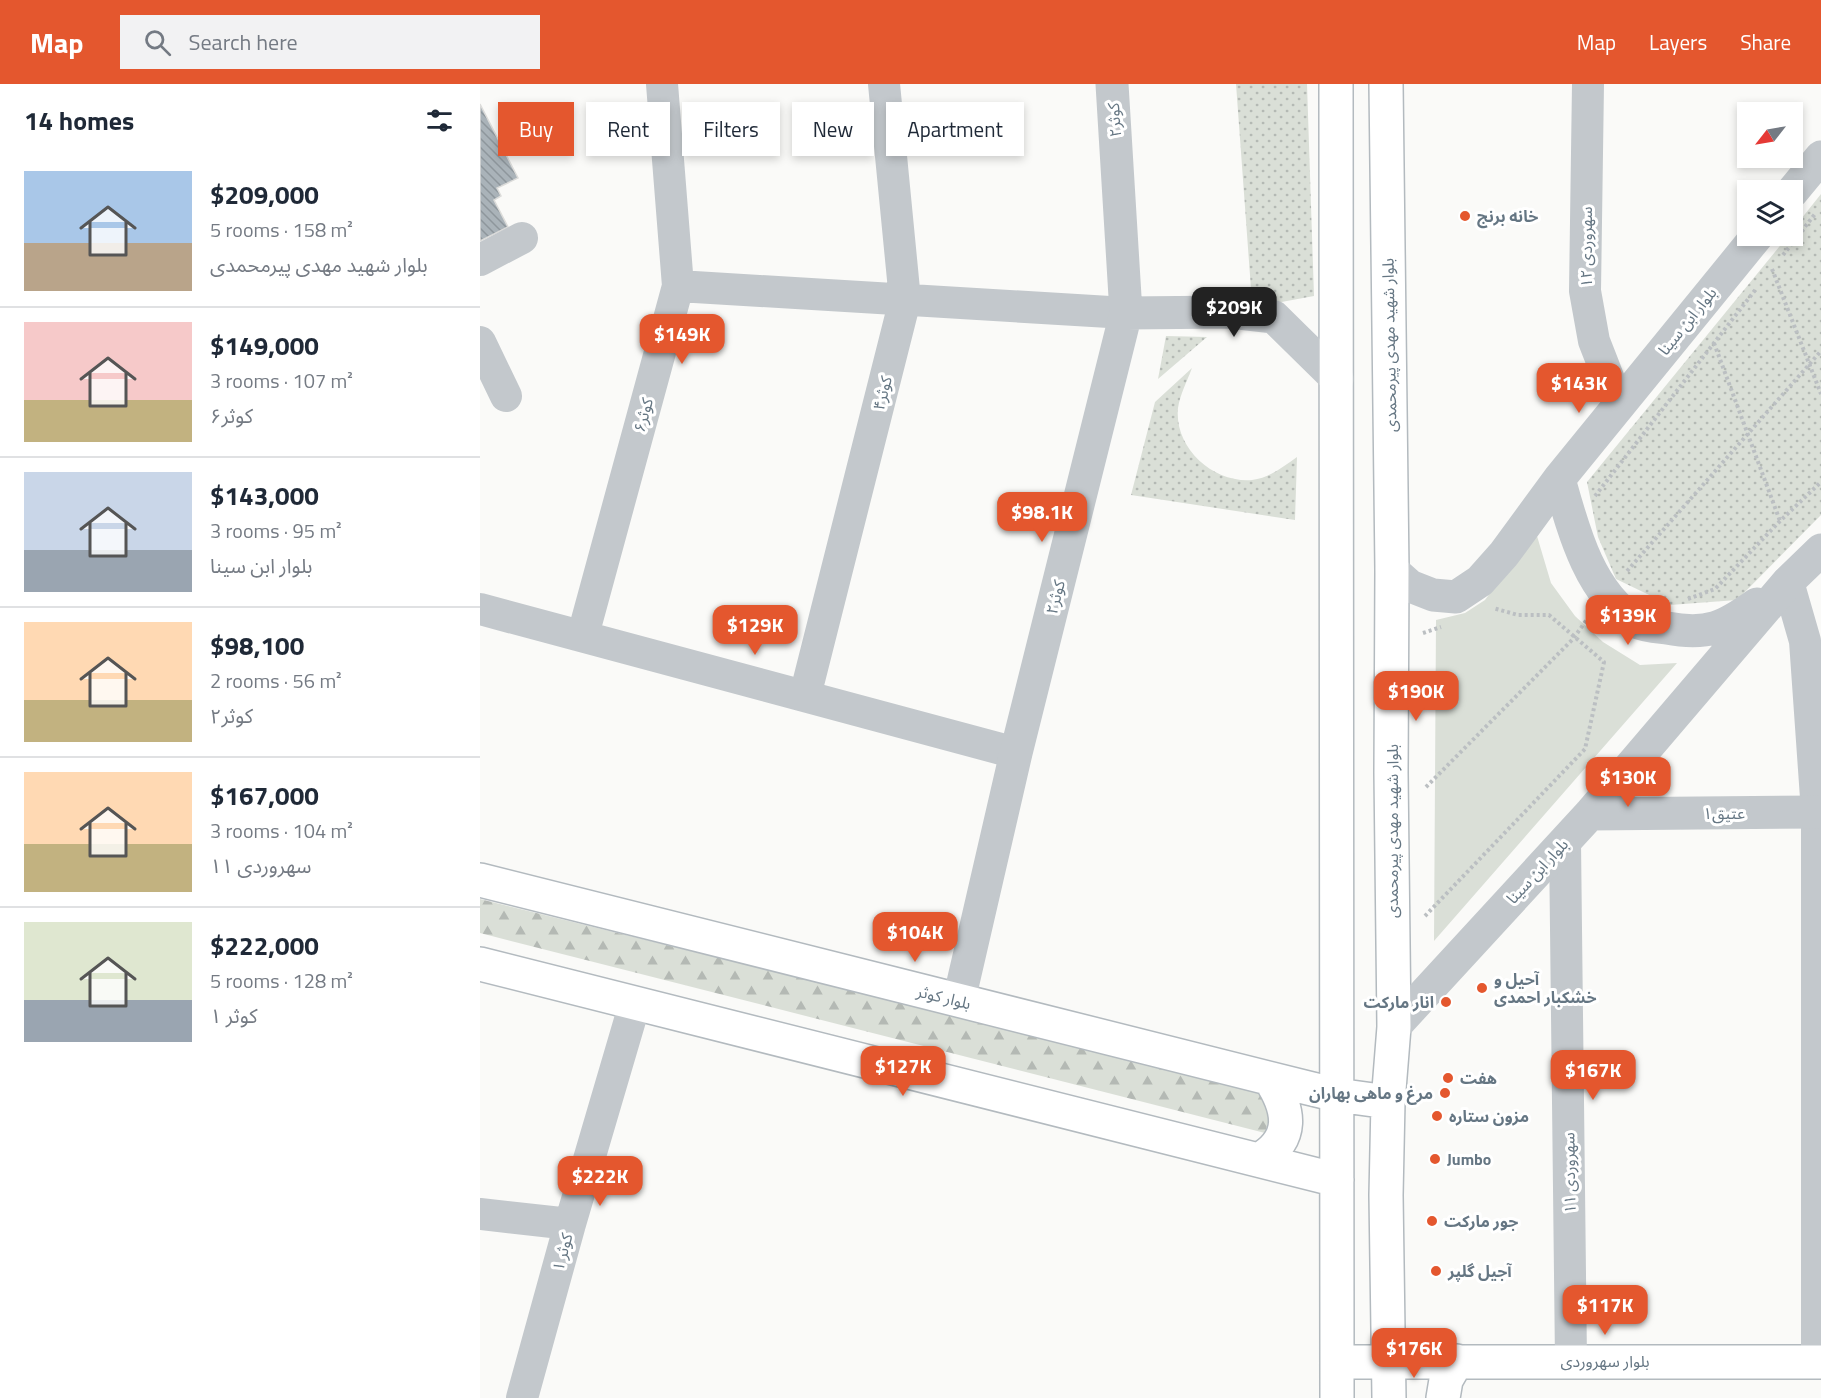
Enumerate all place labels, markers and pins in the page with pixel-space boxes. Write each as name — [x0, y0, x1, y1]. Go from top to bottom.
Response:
place label: خانه برنج — [1477, 204, 1538, 229]
marker: خانه برنج — [1458, 209, 1472, 223]
pin: $209K — [1192, 287, 1276, 338]
pin: $149K — [640, 314, 724, 365]
pin: $143K — [1537, 363, 1621, 414]
pin: $98.1K — [993, 492, 1091, 543]
pin: $139K — [1586, 595, 1670, 646]
pin: $129K — [713, 605, 797, 656]
pin: $190K — [1374, 671, 1458, 722]
pin: $130K — [1586, 757, 1670, 808]
pin: $104K — [873, 912, 957, 963]
place label: آحیل و خشکبار احمدی — [1494, 967, 1596, 1009]
marker: آحیل و خشکبار احمدی — [1475, 981, 1489, 995]
place label: انار مارکت — [1364, 990, 1434, 1014]
marker: انار مارکت — [1439, 995, 1453, 1009]
pin: $127K — [861, 1046, 945, 1097]
pin: $167K — [1551, 1050, 1635, 1101]
place label: هفت — [1460, 1066, 1497, 1090]
marker: هفت — [1441, 1071, 1455, 1085]
place label: مرغ و ماهی بهاران — [1309, 1081, 1433, 1105]
marker: مرغ و ماهی بهاران — [1438, 1086, 1452, 1100]
place label: مزون ستاره — [1449, 1104, 1529, 1128]
marker: مزون ستاره — [1430, 1109, 1444, 1123]
place label: Jumbo — [1447, 1147, 1491, 1171]
marker: Jumbo — [1428, 1152, 1442, 1166]
pin: $222K — [558, 1156, 642, 1207]
place label: جور مارکت — [1444, 1209, 1518, 1233]
marker: جور مارکت — [1425, 1214, 1439, 1228]
place label: آجیل گلپر — [1447, 1259, 1512, 1283]
marker: آجیل گلپر — [1429, 1264, 1443, 1278]
pin: $117K — [1563, 1285, 1647, 1336]
pin: $176K — [1372, 1328, 1456, 1379]

